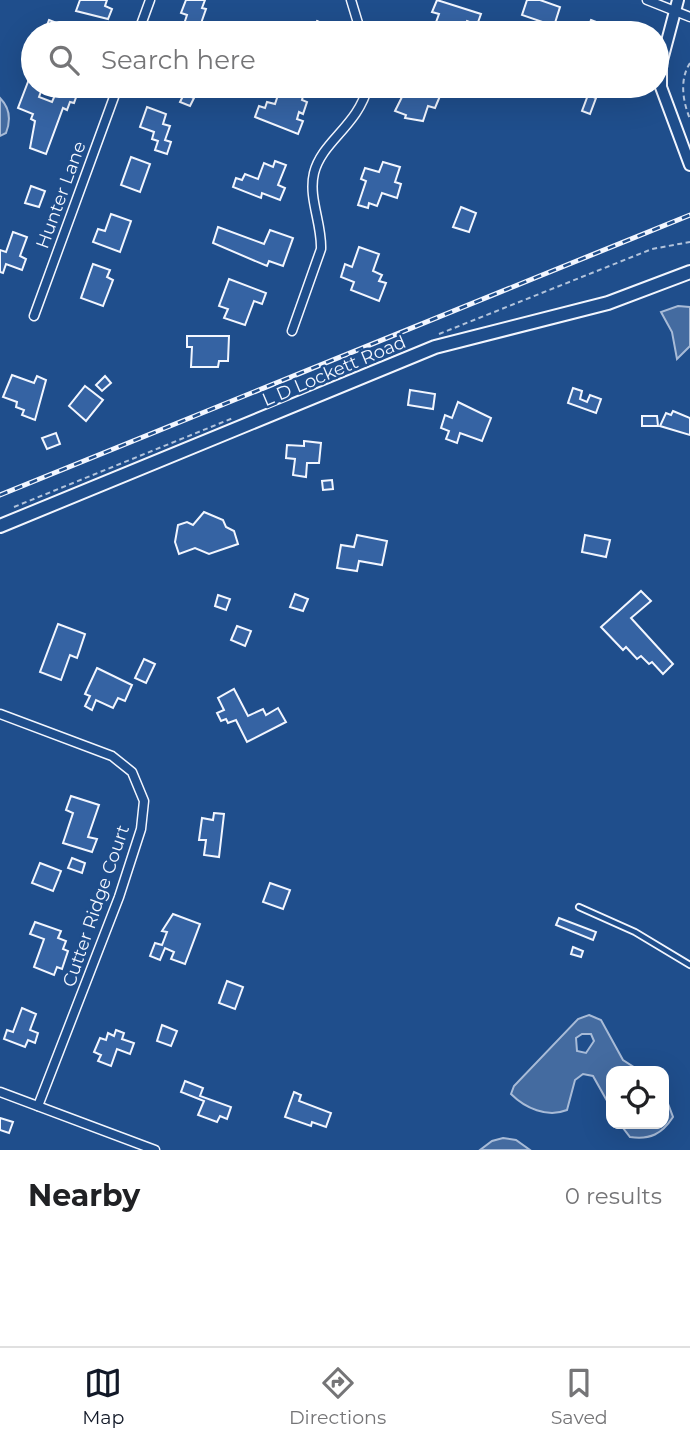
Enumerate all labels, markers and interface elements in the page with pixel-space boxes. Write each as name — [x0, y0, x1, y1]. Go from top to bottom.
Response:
search box — [21, 21, 669, 98]
icon: search — [45, 41, 83, 79]
text: Search here — [101, 44, 256, 76]
street label: Hunter Lane — [31, 138, 91, 252]
street label: L D Lockett Road — [259, 331, 409, 411]
street label: Cutter Ridge Court — [58, 822, 134, 990]
map controls — [606, 1066, 669, 1129]
button: locate — [606, 1066, 669, 1129]
text: Nearby — [28, 1177, 140, 1214]
text: 0 results — [565, 1182, 662, 1210]
tab: Map — [82, 1364, 124, 1429]
tab: Directions — [289, 1364, 386, 1429]
tab: Saved — [551, 1364, 608, 1429]

